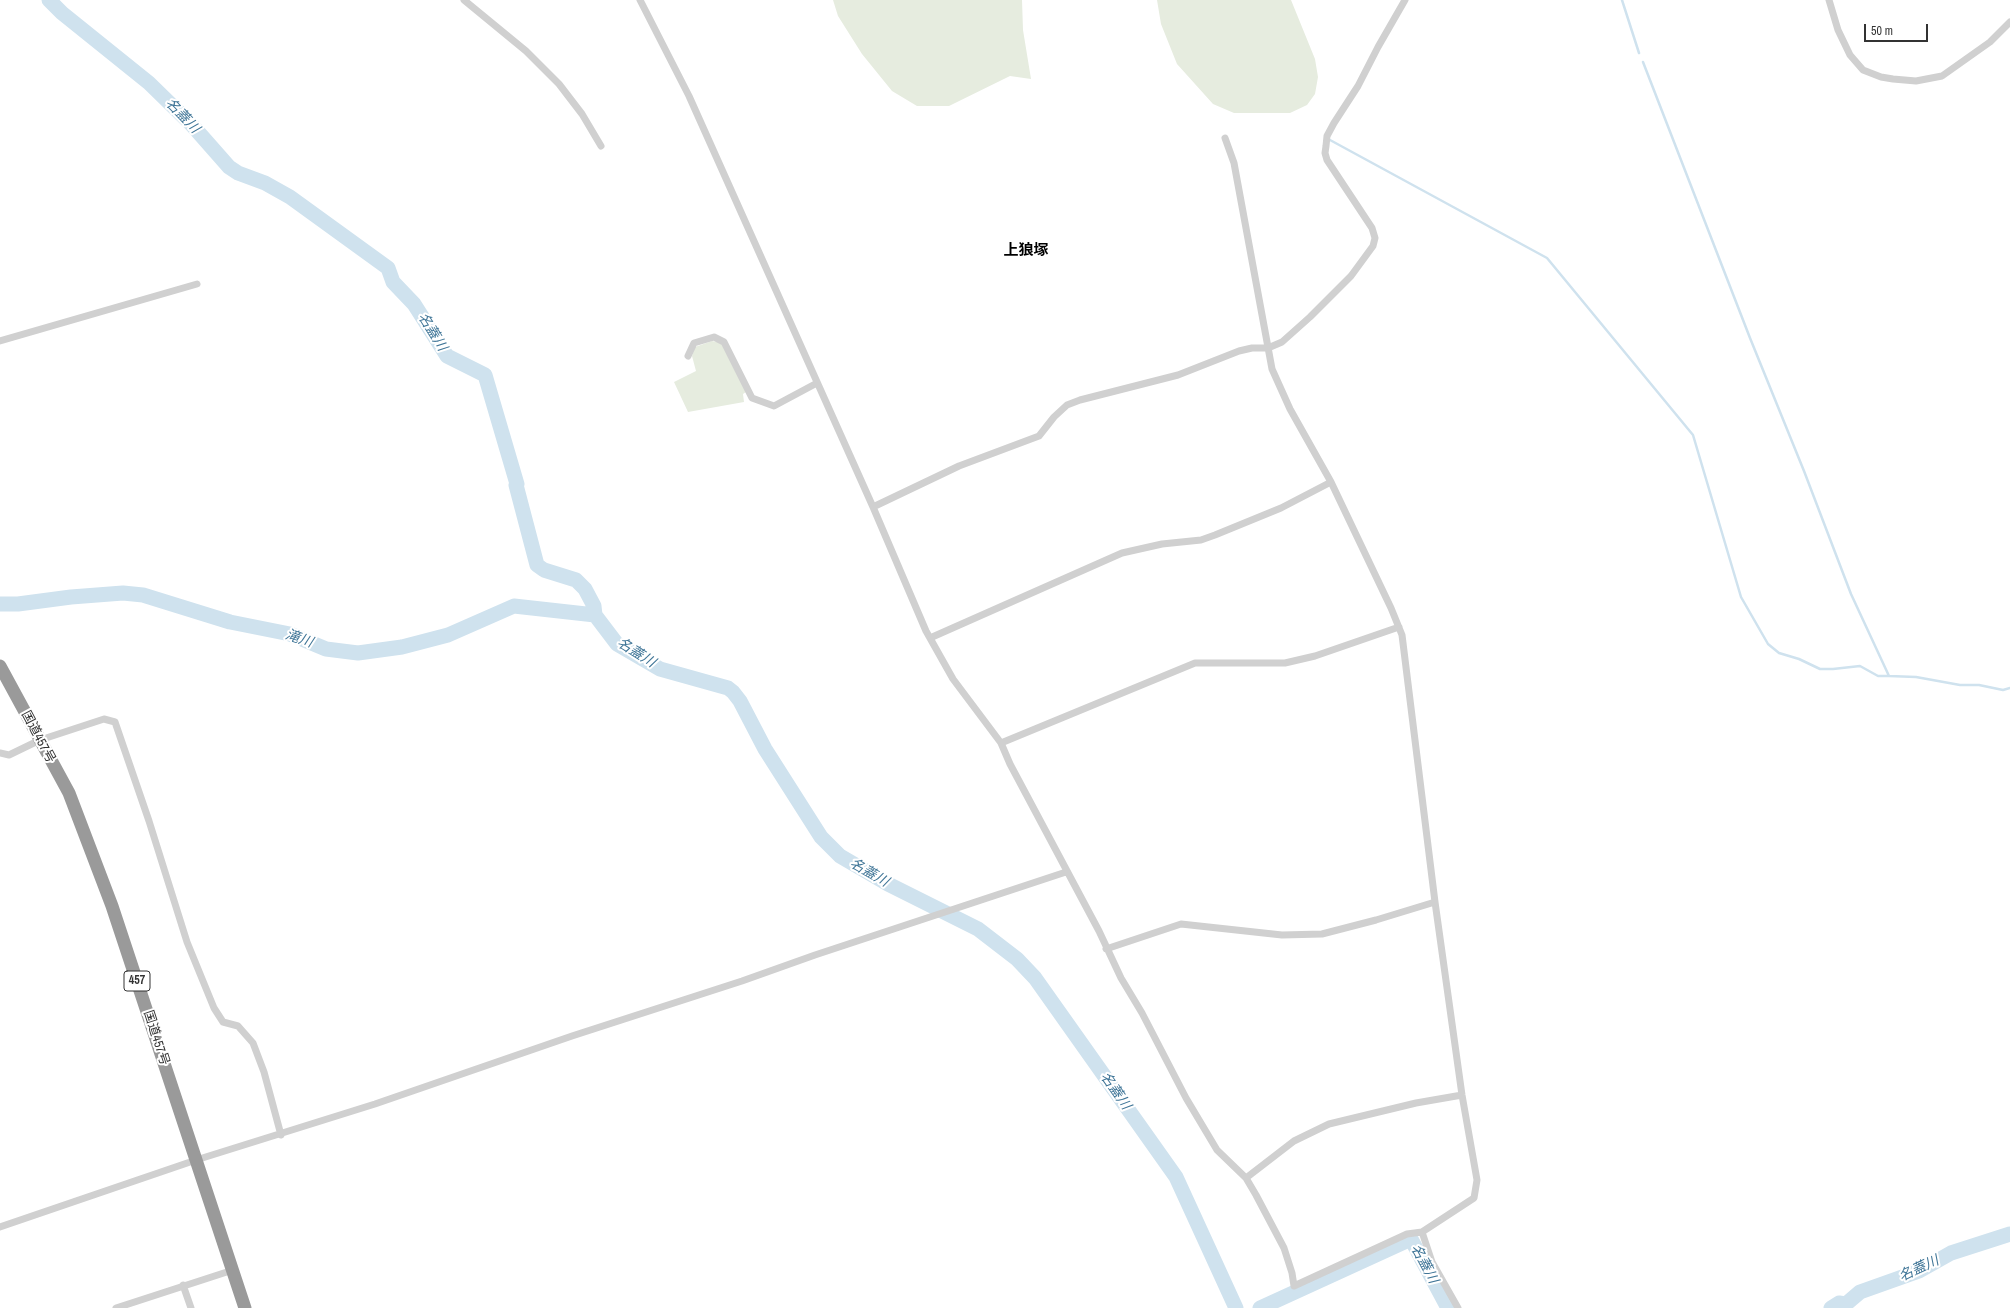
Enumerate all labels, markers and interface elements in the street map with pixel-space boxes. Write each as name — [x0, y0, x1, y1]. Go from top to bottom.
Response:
scale bar — [1866, 16, 1930, 42]
text: 50 m — [1871, 23, 1893, 39]
water label: 名蓋川 — [161, 95, 203, 137]
district label: 上狼塚 — [1004, 242, 1048, 260]
water label: 名蓋川 — [414, 310, 450, 354]
water label: 滝川 — [283, 626, 315, 652]
water label: 名蓋川 — [614, 635, 658, 671]
street label: 国道457号 — [18, 708, 58, 766]
water label: 名蓋川 — [847, 855, 891, 891]
road number: 457 — [124, 971, 150, 991]
street label: 国道457号 — [140, 1009, 172, 1067]
water label: 名蓋川 — [1096, 1069, 1134, 1113]
water label: 名蓋川 — [1407, 1242, 1441, 1286]
water label: 名蓋川 — [1896, 1253, 1942, 1285]

